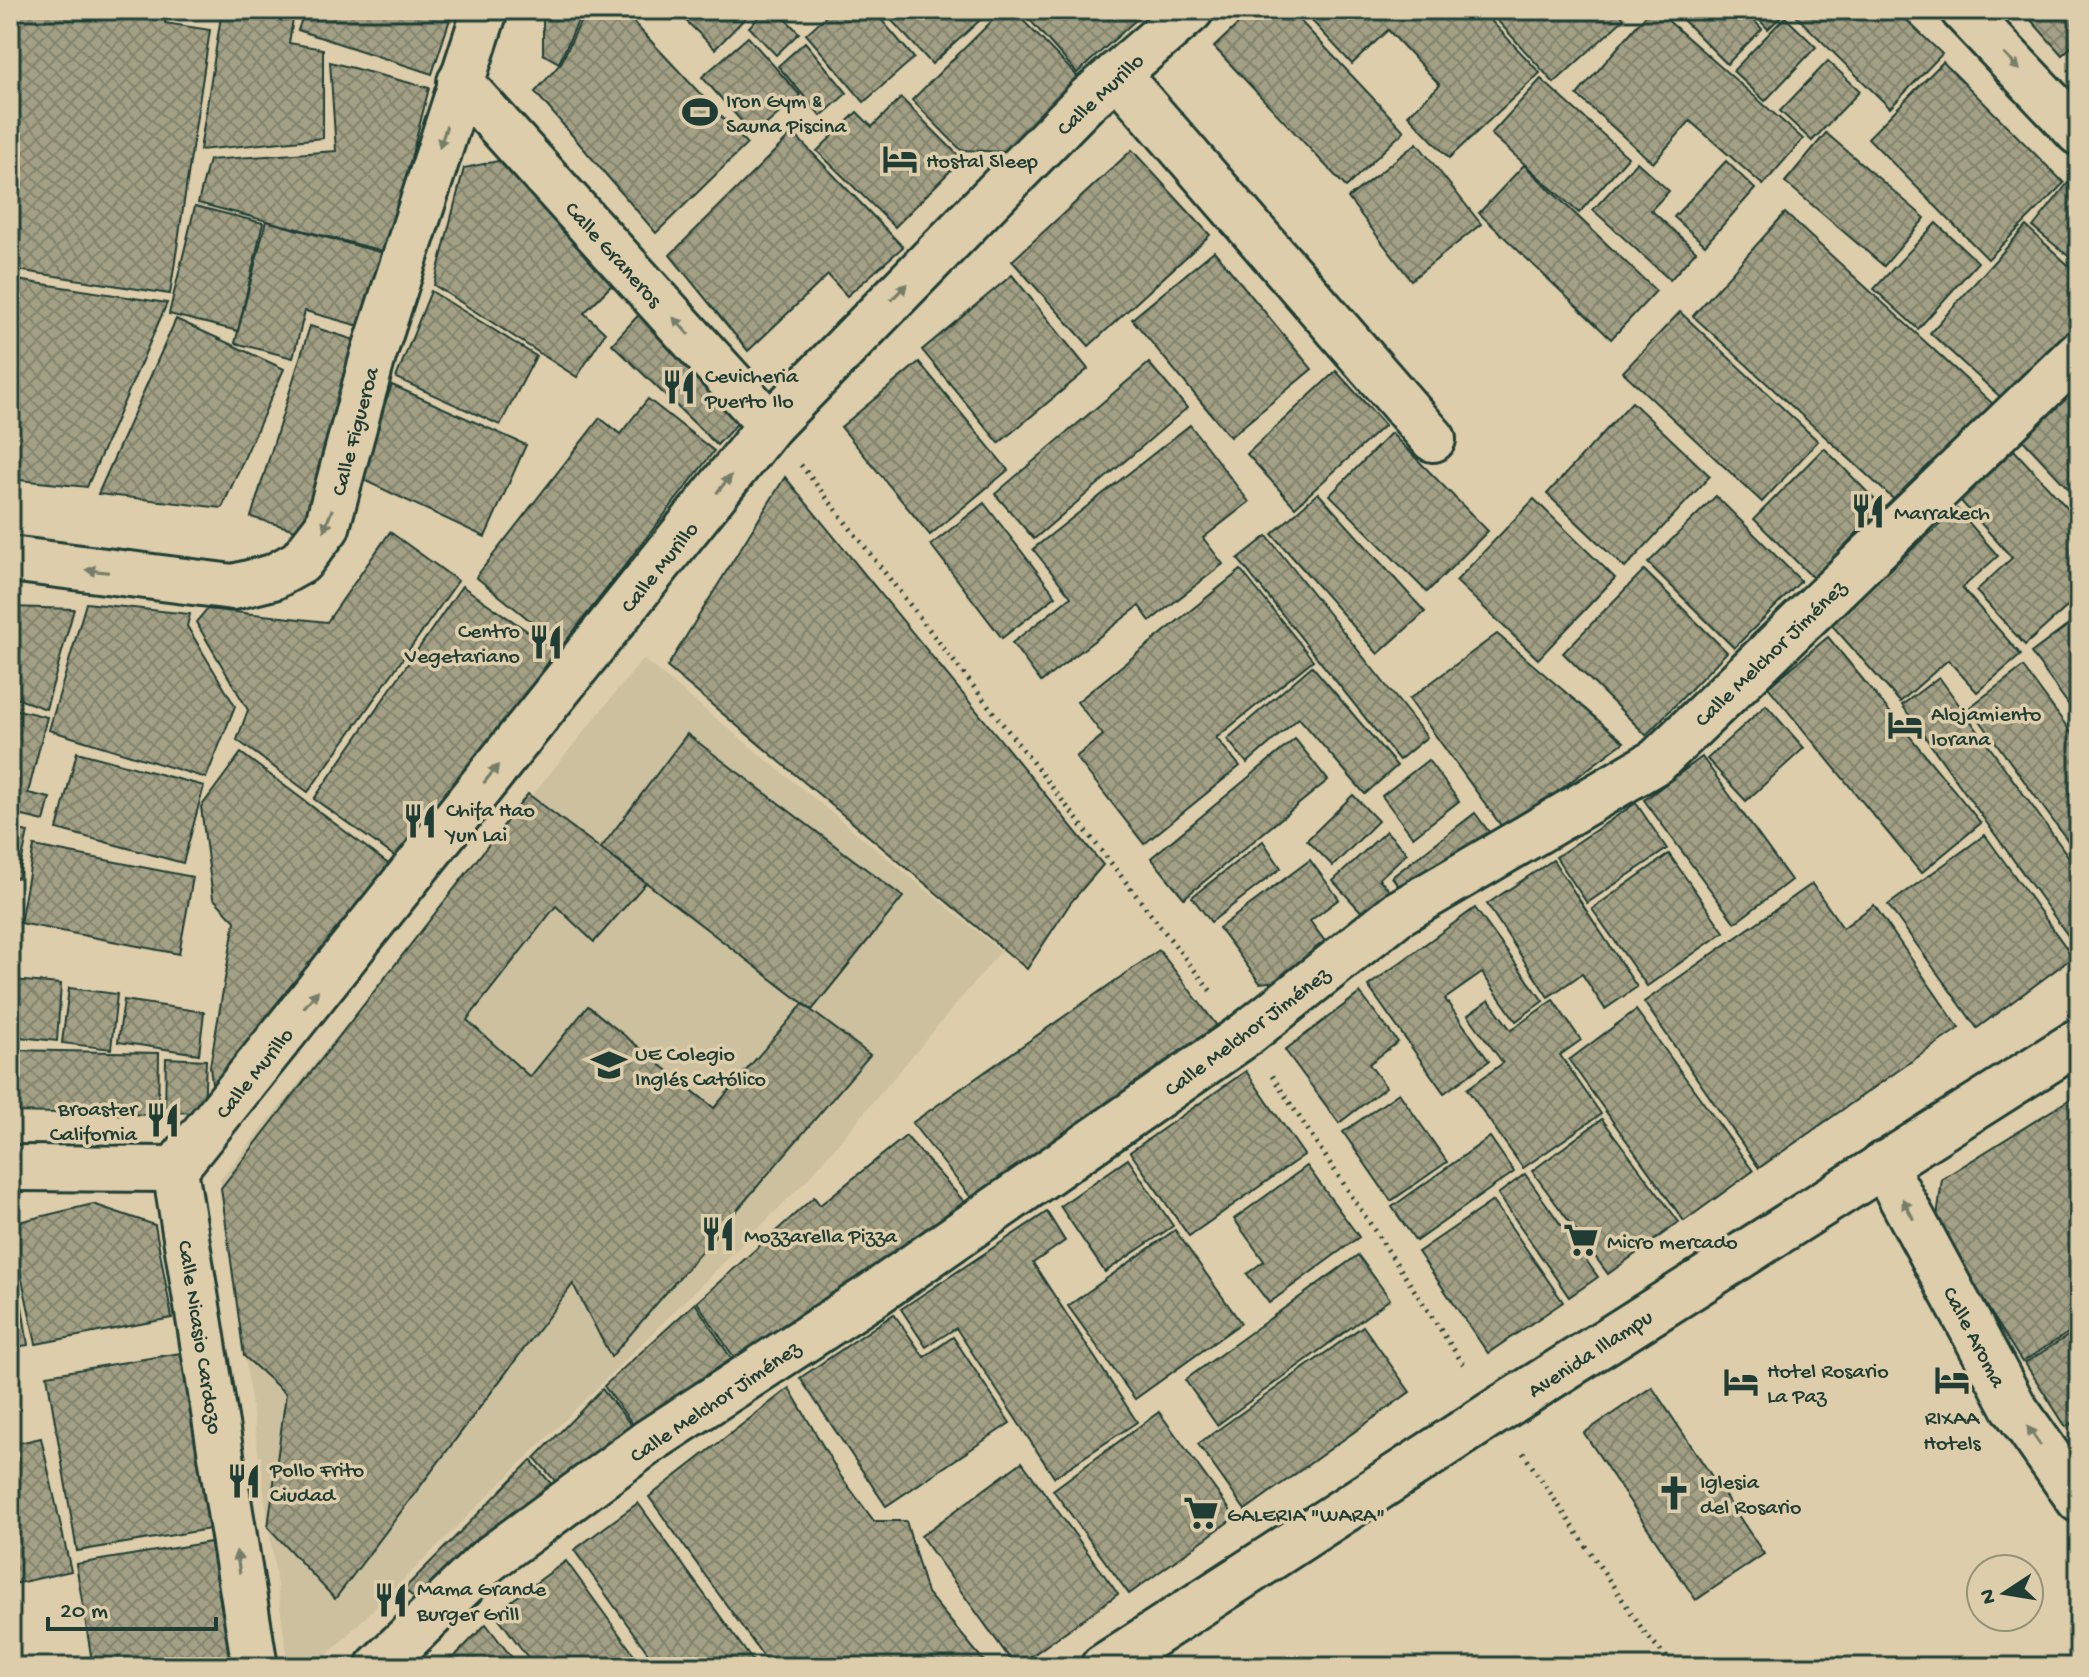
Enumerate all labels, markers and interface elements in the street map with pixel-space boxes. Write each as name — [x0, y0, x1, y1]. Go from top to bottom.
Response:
street label: Calle Murillo — [1053, 49, 1151, 143]
one-way arrow — [2002, 52, 2021, 71]
place label: Iron Gym & Sauna Piscina — [726, 90, 847, 141]
sports icon: Iron Gym & Sauna Piscina — [681, 93, 719, 131]
one-way arrow — [436, 125, 449, 149]
hotel icon: Hostal Sleep — [881, 140, 919, 178]
place label: Hostal Sleep — [926, 150, 1038, 176]
street label: Calle Graneros — [558, 197, 667, 315]
one-way arrow — [890, 283, 908, 302]
one-way arrow — [672, 316, 690, 335]
street label: Calle Figueroa — [327, 364, 387, 499]
place label: Cevicheria Puerto Ilo — [704, 365, 799, 416]
restaurant icon: Cevicheria Puerto Ilo — [660, 368, 698, 406]
one-way arrow — [715, 474, 731, 494]
restaurant icon: Marrakech — [1849, 492, 1887, 530]
place label: Marrakech — [1894, 502, 1990, 528]
one-way arrow — [321, 508, 334, 532]
street label: Calle Murillo — [617, 518, 706, 619]
one-way arrow — [84, 564, 109, 577]
street label: Calle Melchor Jiménez — [1691, 575, 1854, 734]
place label: Centro Vegetariano — [404, 620, 520, 671]
restaurant icon: Centro Vegetariano — [527, 623, 565, 661]
place label: Alojamiento Iorana — [1931, 703, 2041, 754]
hotel icon: Alojamiento Iorana — [1886, 706, 1924, 744]
one-way arrow — [483, 764, 499, 784]
place label: Chifa Hao Yun Lai — [444, 799, 535, 850]
restaurant icon: Chifa Hao Yun Lai — [401, 802, 439, 840]
street label: Calle Melchor Jiménez — [1161, 962, 1337, 1104]
one-way arrow — [303, 989, 319, 1009]
street label: Calle Murillo — [212, 1024, 301, 1125]
place label: UE Colegio Inglés Católico — [635, 1043, 766, 1094]
school or university icon: UE Colegio Inglés Católico — [590, 1046, 628, 1084]
place label: Broaster California — [50, 1098, 139, 1149]
restaurant icon: Broaster California — [144, 1101, 182, 1139]
one-way arrow — [1901, 1198, 1914, 1221]
restaurant icon: Mozzarella Pizza — [699, 1215, 737, 1253]
supermarket icon: Micro mercado — [1562, 1221, 1600, 1259]
place label: Mozzarella Pizza — [744, 1225, 898, 1251]
place label: Micro mercado — [1607, 1231, 1738, 1257]
street label: Calle Nicasio Cardozo — [170, 1239, 226, 1436]
street label: Calle Aroma — [1935, 1283, 2010, 1393]
street label: Avenida Illampu — [1524, 1305, 1658, 1405]
street label: Calle Melchor Jiménez — [626, 1336, 808, 1470]
place label: Hotel Rosario La Paz — [1767, 1360, 1889, 1411]
hotel icon: RIXAA Hotels — [1933, 1361, 1971, 1399]
hotel icon: Hotel Rosario La Paz — [1722, 1363, 1760, 1401]
place label: RIXAA Hotels — [1923, 1407, 1982, 1458]
one-way arrow — [2027, 1426, 2042, 1447]
place label: Pollo Frito Ciudad — [269, 1459, 364, 1510]
restaurant icon: Pollo Frito Ciudad — [225, 1462, 263, 1500]
place label: Iglesia del Rosario — [1700, 1471, 1802, 1522]
church icon: Iglesia del Rosario — [1655, 1474, 1693, 1512]
supermarket icon: GALERIA "WARA" — [1182, 1494, 1220, 1532]
place label: GALERIA "WARA" — [1227, 1504, 1385, 1530]
one-way arrow — [231, 1550, 244, 1575]
north arrow — [1965, 1553, 2045, 1633]
place label: Mama Grande Burger Grill — [416, 1578, 547, 1629]
scale bar — [48, 1581, 216, 1631]
restaurant icon: Mama Grande Burger Grill — [372, 1581, 410, 1619]
text: N — [1975, 1587, 2004, 1606]
text: 20 m — [60, 1598, 108, 1627]

